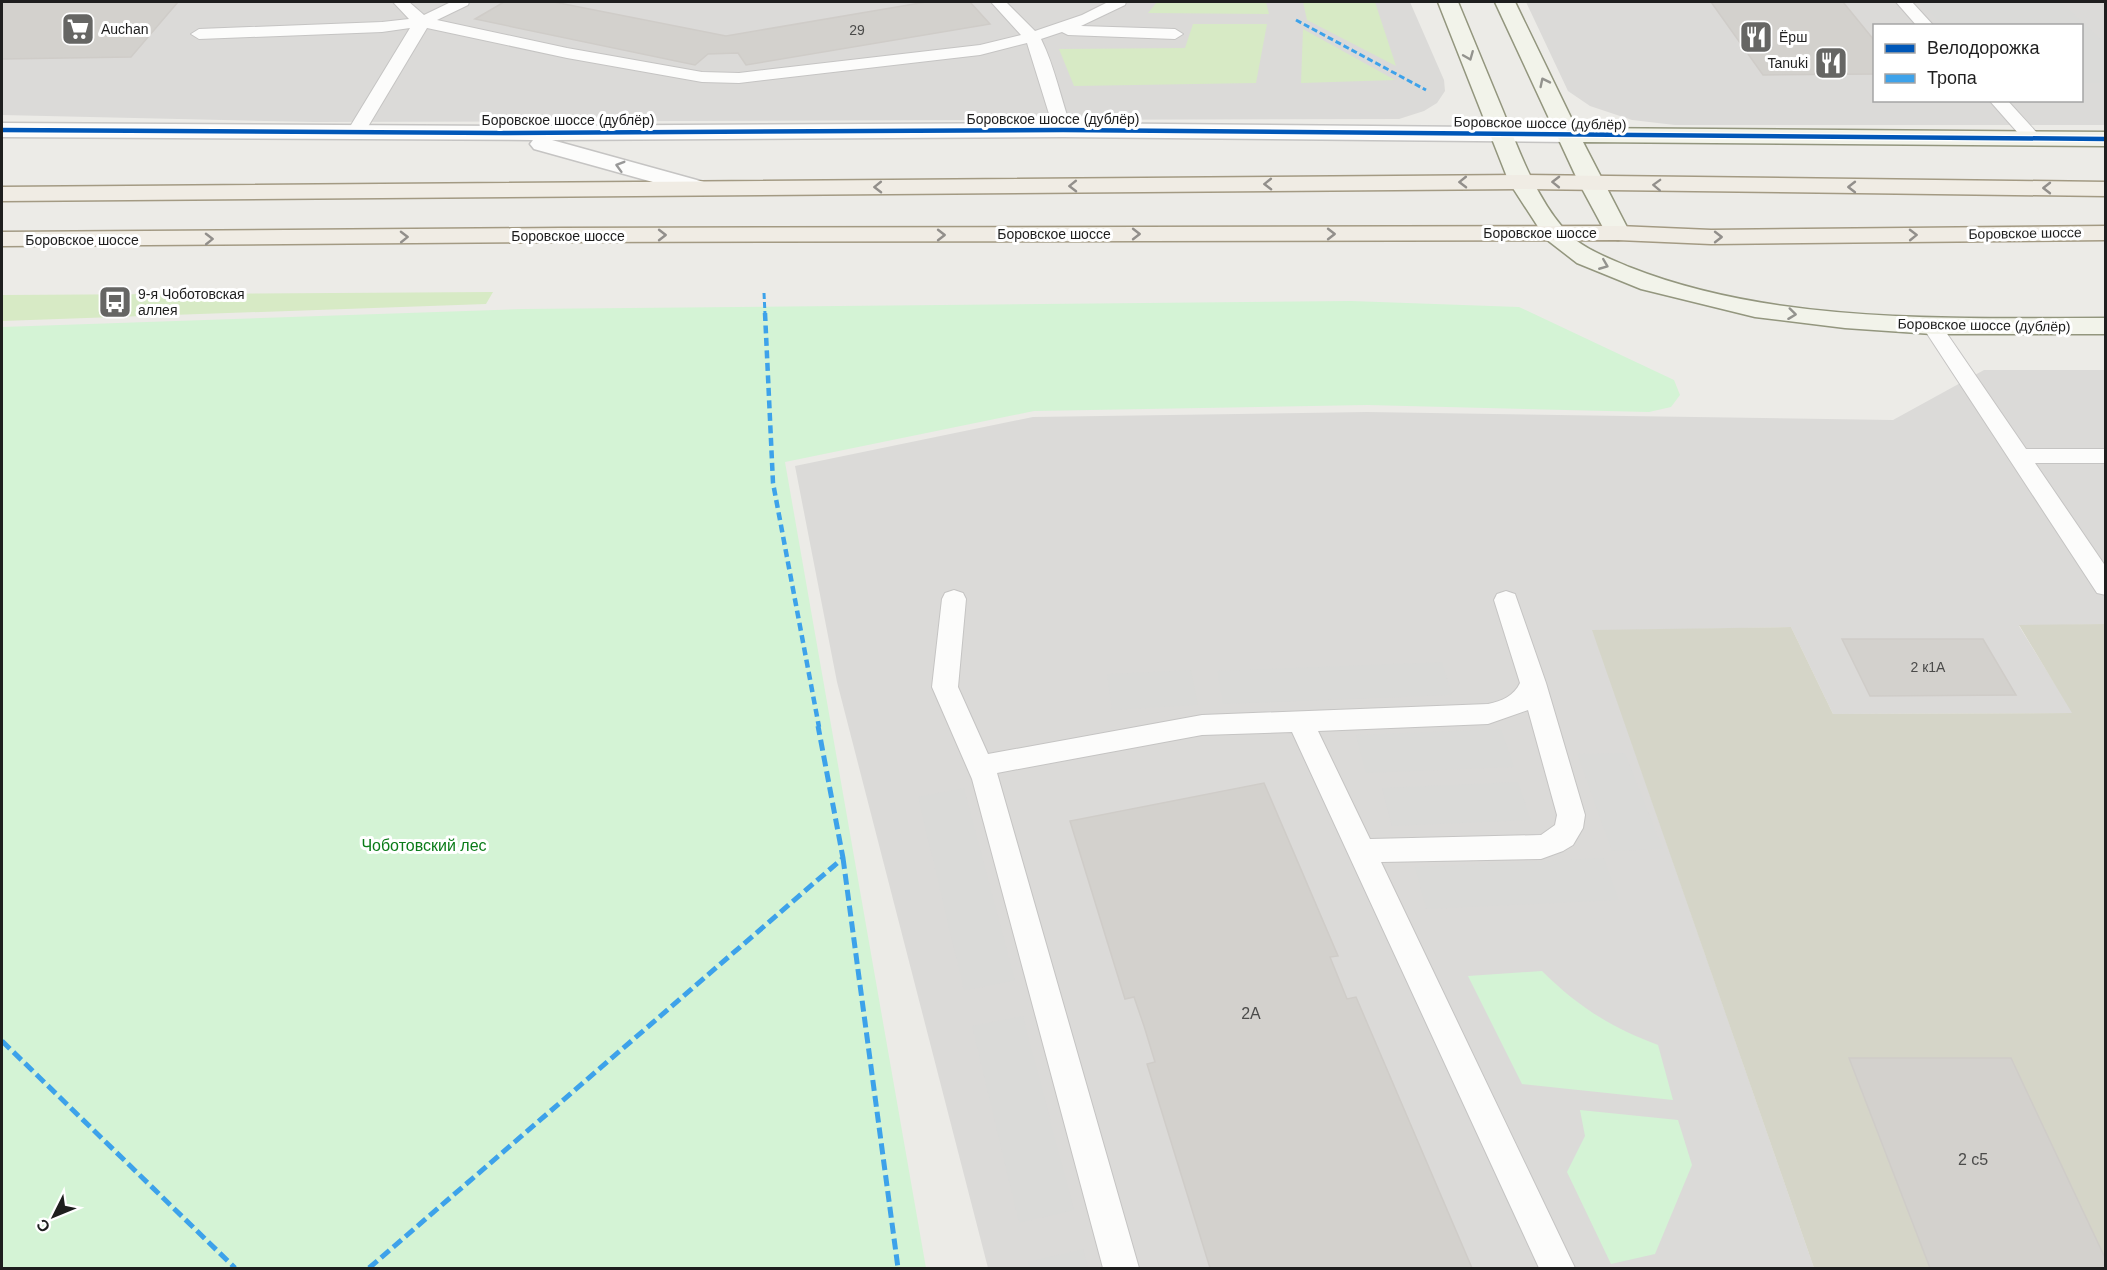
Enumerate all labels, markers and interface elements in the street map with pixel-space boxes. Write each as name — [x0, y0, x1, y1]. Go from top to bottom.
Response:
supermarket icon: Auchan — [60, 11, 96, 47]
restaurant icon: Ёрш — [1738, 19, 1774, 55]
place label: Auchan — [101, 21, 148, 37]
house number: 29 — [849, 22, 865, 38]
legend — [1873, 24, 2083, 102]
place label: Ёрш — [1779, 29, 1807, 45]
text: Велодорожка — [1927, 38, 2040, 58]
restaurant icon: Tanuki — [1813, 45, 1849, 81]
one-way arrow — [1462, 50, 1475, 60]
place label: Tanuki — [1768, 55, 1808, 71]
text: Тропа — [1927, 68, 1978, 88]
one-way arrow — [1540, 78, 1551, 89]
street label: Боровское шоссе (дублёр) — [966, 111, 1140, 127]
street label: Боровское шоссе (дублёр) — [481, 112, 655, 128]
street label: Боровское шоссе (дублёр) — [1453, 113, 1627, 133]
one-way arrow — [615, 160, 625, 173]
one-way arrow — [1458, 176, 1467, 188]
one-way arrow — [1552, 176, 1561, 188]
one-way arrow — [1263, 178, 1272, 190]
one-way arrow — [1653, 178, 1662, 191]
one-way arrow — [1068, 180, 1077, 192]
one-way arrow — [873, 181, 882, 193]
one-way arrow — [1848, 181, 1857, 193]
one-way arrow — [2043, 182, 2052, 194]
street label: Боровское шоссе — [1968, 224, 2082, 242]
street label: Боровское шоссе — [1483, 225, 1597, 241]
street label: Боровское шоссе — [997, 226, 1111, 242]
street label: Боровское шоссе — [511, 228, 625, 244]
one-way arrow — [1131, 228, 1140, 240]
one-way arrow — [1326, 228, 1335, 240]
one-way arrow — [1908, 228, 1917, 241]
one-way arrow — [657, 229, 666, 241]
one-way arrow — [936, 229, 945, 241]
one-way arrow — [400, 231, 409, 243]
one-way arrow — [1713, 231, 1722, 243]
street label: Боровское шоссе — [25, 232, 139, 248]
one-way arrow — [205, 233, 214, 245]
one-way arrow — [1597, 258, 1608, 270]
bus stop icon: 9-я Чоботовская аллея — [97, 284, 133, 320]
place label: 9-я Чоботовская аллея — [138, 286, 245, 318]
one-way arrow — [1787, 307, 1796, 319]
street label: Боровское шоссе (дублёр) — [1897, 315, 2071, 335]
house number: 2 к1А — [1911, 659, 1946, 675]
park label: Чоботовский лес — [361, 837, 487, 854]
house number: 2А — [1241, 1005, 1261, 1022]
house number: 2 с5 — [1958, 1151, 1988, 1168]
north arrow — [24, 1186, 84, 1246]
text: С — [33, 1216, 54, 1236]

